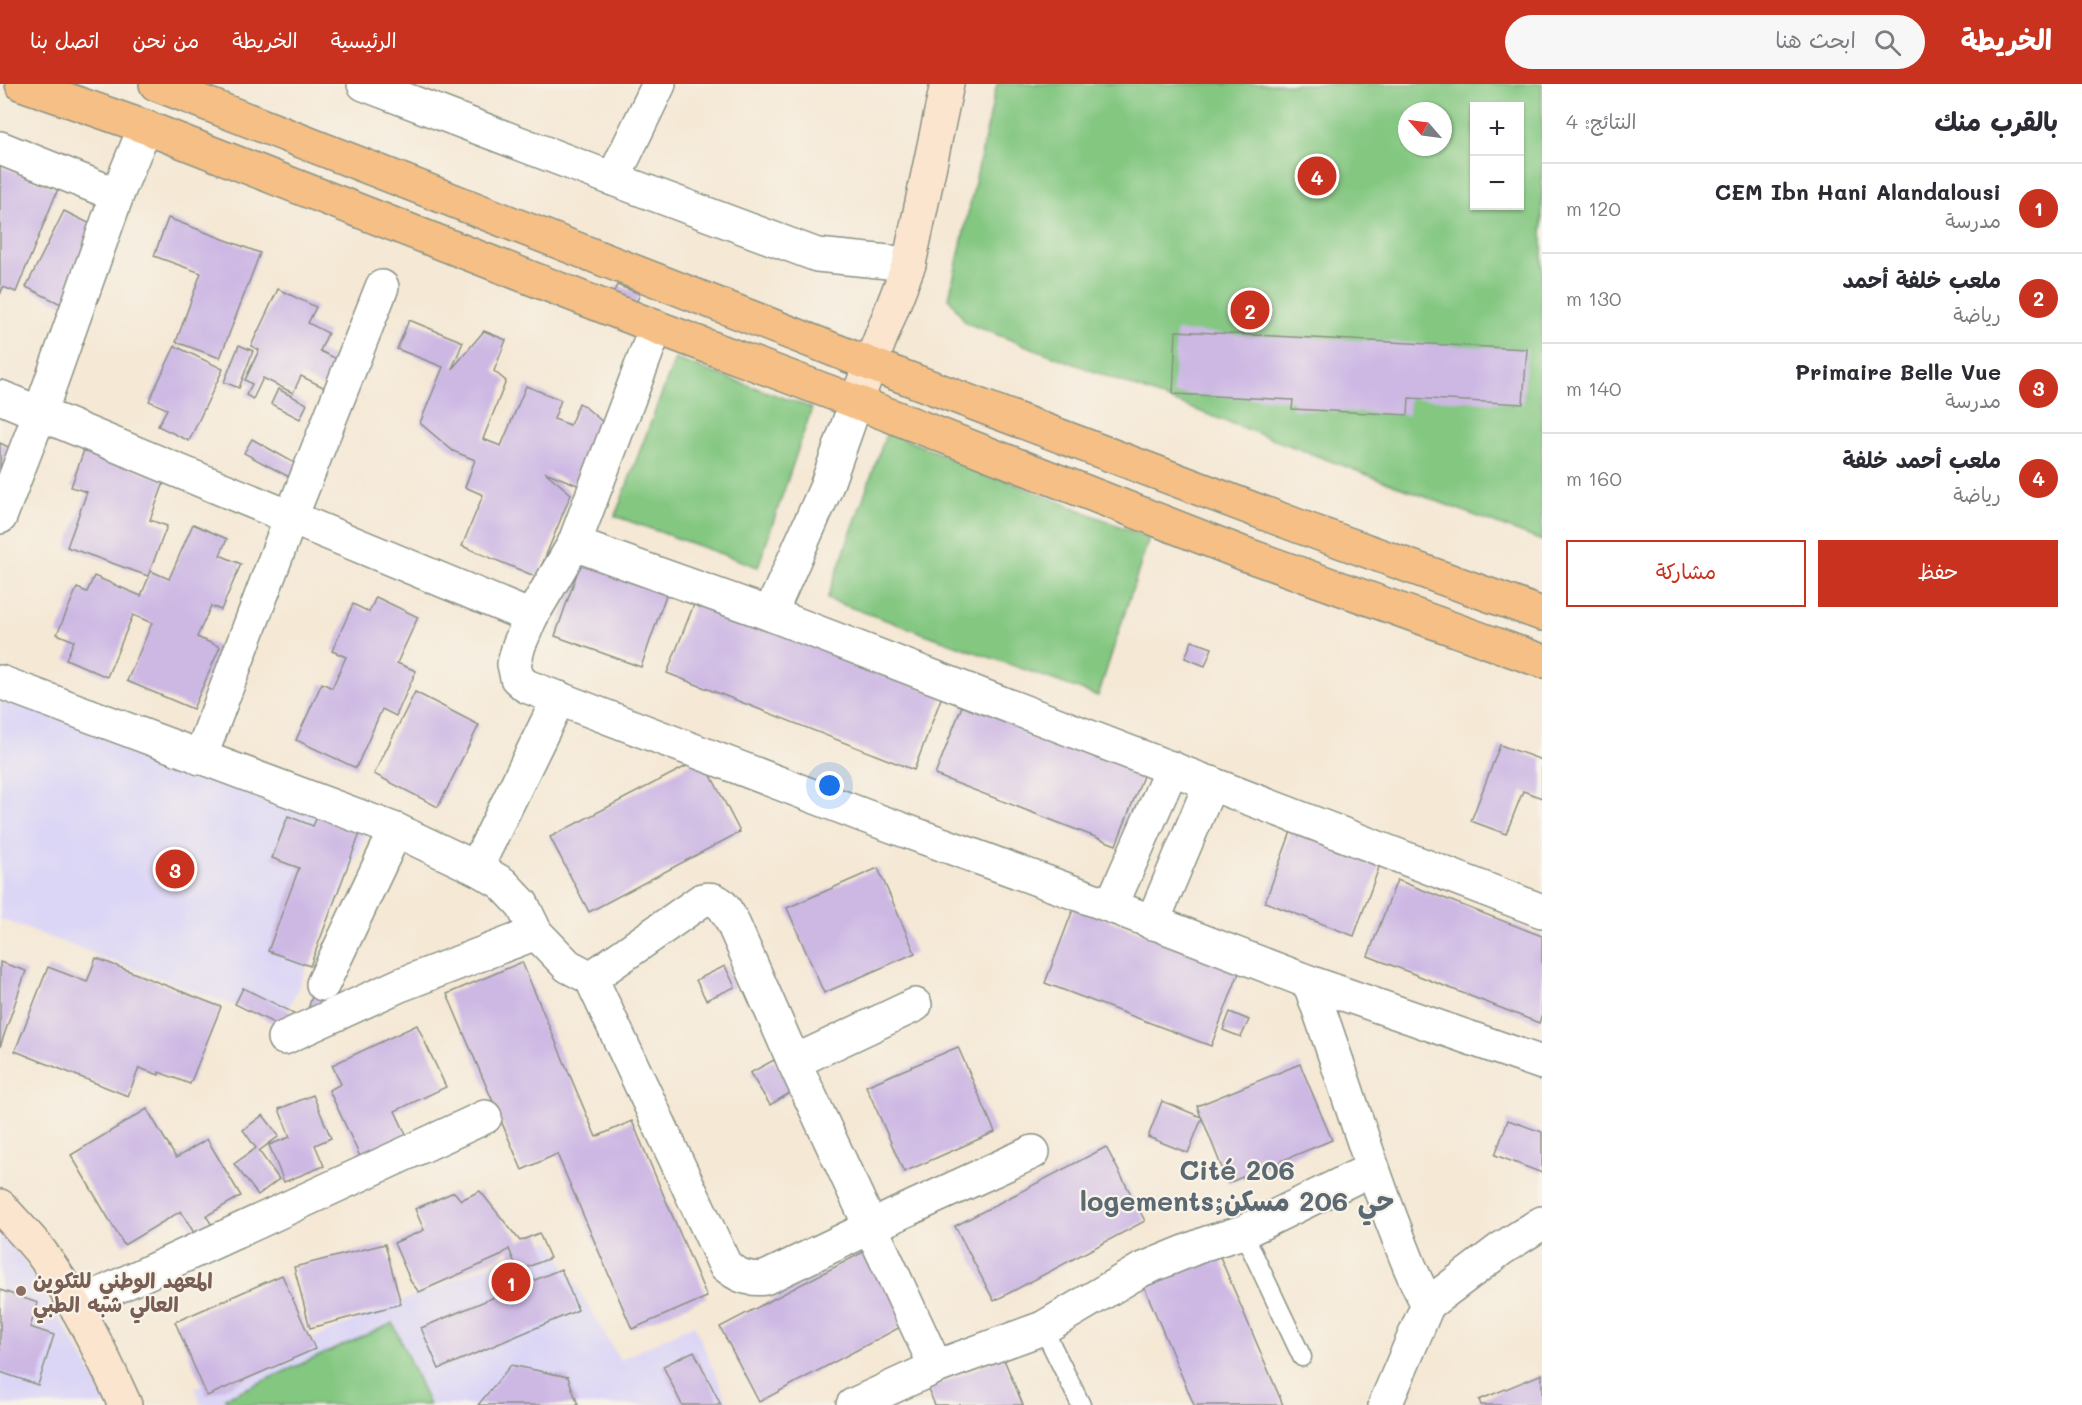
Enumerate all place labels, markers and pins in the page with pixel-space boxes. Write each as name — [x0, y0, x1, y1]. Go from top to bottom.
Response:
pin: 4 — [1298, 154, 1336, 199]
pin: 2 — [1230, 288, 1270, 332]
pin: 3 — [156, 846, 195, 892]
pin: 1 — [492, 1260, 530, 1304]
place label: المعهد الوطني للتكوين العالي شبه الطبي — [33, 1266, 213, 1324]
marker: المعهد الوطني للتكوين العالي شبه الطبي — [14, 1284, 28, 1298]

